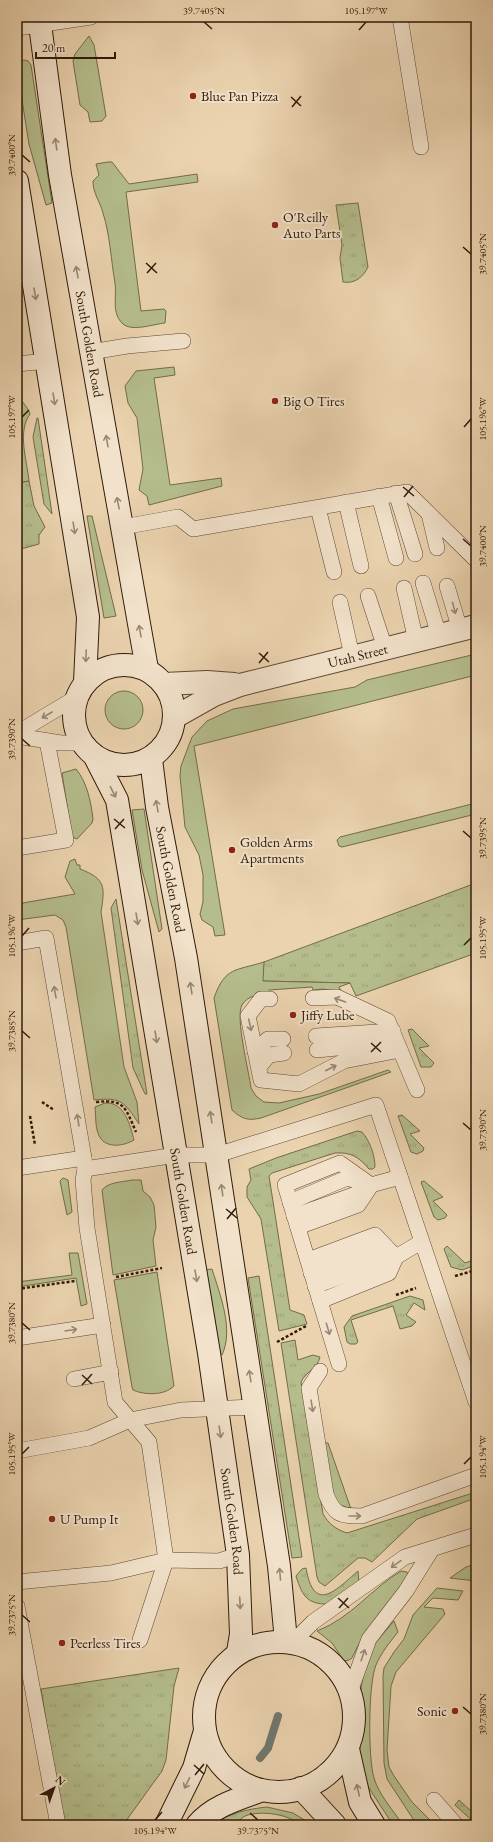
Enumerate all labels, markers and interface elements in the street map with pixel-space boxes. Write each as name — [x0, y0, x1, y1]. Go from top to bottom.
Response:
text: 39.7405°N — [183, 4, 225, 17]
text: 105.197°W — [344, 4, 388, 17]
scale bar — [36, 34, 115, 60]
text: 20 m — [42, 40, 66, 56]
place label: Blue Pan Pizza — [201, 87, 279, 105]
marker: Blue Pan Pizza — [188, 91, 198, 101]
text: 39.7400°N — [5, 134, 18, 176]
one-way arrow — [52, 138, 59, 151]
place label: O'Reilly Auto Parts — [282, 208, 341, 242]
marker: O'Reilly Auto Parts — [270, 220, 280, 230]
text: 39.7405°N — [476, 233, 489, 275]
one-way arrow — [73, 266, 81, 279]
one-way arrow — [32, 287, 40, 300]
street label: South Golden Road — [72, 289, 108, 400]
one-way arrow — [50, 392, 58, 405]
place label: Big O Tires — [283, 392, 345, 410]
text: 105.197°W — [5, 395, 18, 439]
marker: Big O Tires — [270, 396, 280, 406]
text: 105.196°W — [476, 397, 489, 441]
one-way arrow — [102, 434, 110, 447]
one-way arrow — [114, 497, 122, 510]
one-way arrow — [70, 521, 78, 534]
text: 39.7400°N — [476, 525, 489, 567]
one-way arrow — [451, 601, 458, 614]
one-way arrow — [136, 625, 144, 638]
street label: Utah Street — [326, 639, 390, 672]
one-way arrow — [82, 649, 90, 662]
one-way arrow — [41, 711, 53, 719]
text: 39.7390°N — [5, 718, 18, 760]
one-way arrow — [109, 786, 117, 798]
one-way arrow — [153, 799, 161, 812]
text: 39.7395°N — [476, 817, 489, 859]
street label: South Golden Road — [152, 825, 190, 935]
place label: Golden Arms Apartments — [239, 833, 313, 867]
marker: Golden Arms Apartments — [227, 845, 237, 855]
one-way arrow — [133, 912, 141, 925]
text: 105.196°W — [5, 914, 18, 958]
text: 105.195°W — [476, 916, 489, 960]
one-way arrow — [187, 982, 195, 995]
one-way arrow — [51, 985, 59, 998]
one-way arrow — [334, 995, 346, 1003]
place label: Jiffy Lube — [300, 1006, 355, 1024]
text: 39.7385°N — [5, 1010, 18, 1052]
marker: Jiffy Lube — [288, 1010, 298, 1020]
one-way arrow — [246, 1018, 254, 1031]
one-way arrow — [153, 1031, 161, 1044]
one-way arrow — [324, 1064, 336, 1071]
text: 39.7390°N — [476, 1109, 489, 1151]
one-way arrow — [207, 1111, 215, 1124]
one-way arrow — [74, 1114, 82, 1127]
street label: South Golden Road — [166, 1147, 202, 1257]
one-way arrow — [218, 1184, 226, 1197]
one-way arrow — [192, 1269, 200, 1282]
text: 39.7380°N — [5, 1302, 18, 1344]
one-way arrow — [325, 1323, 333, 1335]
one-way arrow — [64, 1326, 77, 1334]
one-way arrow — [246, 1370, 254, 1383]
one-way arrow — [308, 1399, 316, 1412]
one-way arrow — [216, 1425, 224, 1438]
text: 105.195°W — [5, 1432, 18, 1476]
text: 105.194°W — [476, 1435, 489, 1479]
street label: South Golden Road — [217, 1467, 248, 1576]
place label: U Pump It — [60, 1510, 119, 1528]
one-way arrow — [348, 1512, 361, 1520]
marker: U Pump It — [47, 1514, 57, 1524]
one-way arrow — [391, 1560, 402, 1568]
one-way arrow — [276, 1568, 283, 1581]
text: 39.7375°N — [5, 1594, 18, 1636]
one-way arrow — [236, 1596, 244, 1609]
place label: Peerless Tires — [70, 1634, 141, 1652]
marker: Peerless Tires — [57, 1638, 67, 1648]
one-way arrow — [360, 1649, 368, 1661]
text: 39.7380°N — [476, 1693, 489, 1735]
place label: Sonic — [417, 1702, 447, 1720]
marker: Sonic — [450, 1706, 460, 1716]
north arrow — [34, 1768, 74, 1808]
text: N — [53, 1772, 69, 1789]
one-way arrow — [183, 1777, 190, 1789]
one-way arrow — [353, 1784, 361, 1797]
text: 105.194°W — [133, 1824, 177, 1837]
text: 39.7375°N — [237, 1824, 279, 1837]

